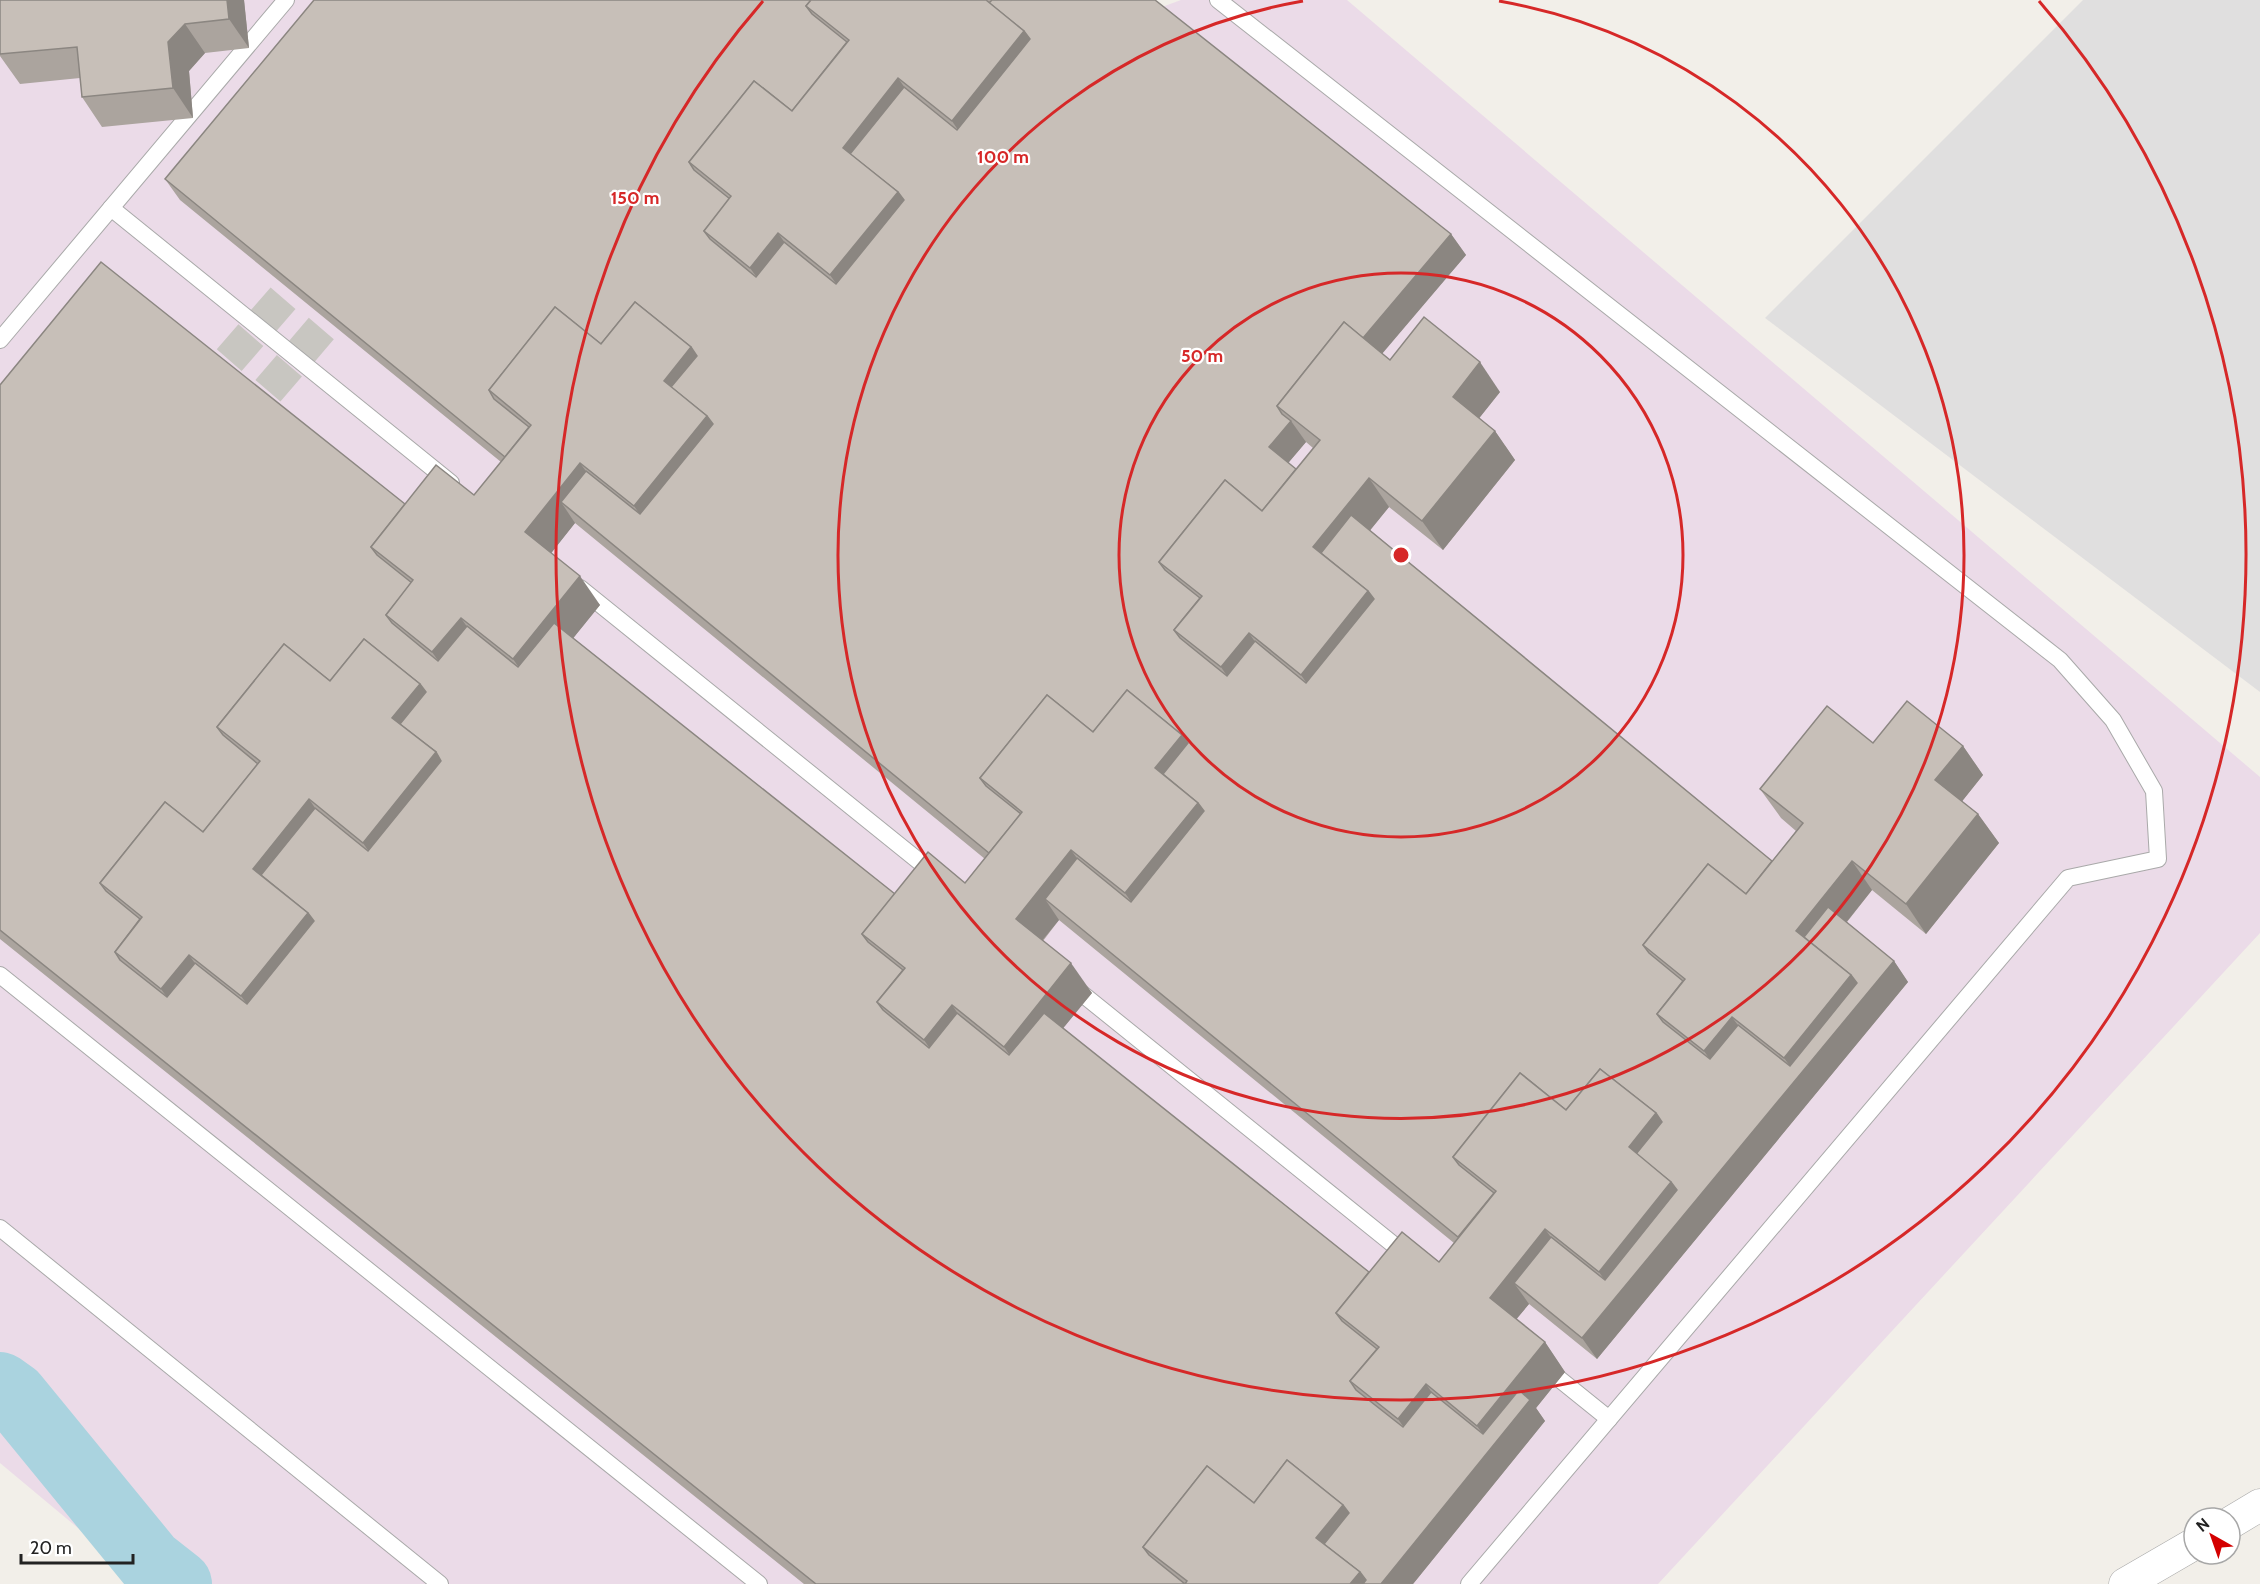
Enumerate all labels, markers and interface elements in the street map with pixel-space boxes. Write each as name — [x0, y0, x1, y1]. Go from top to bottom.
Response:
text: 100 m — [977, 146, 1029, 168]
text: 150 m — [611, 187, 659, 209]
text: 50 m — [1181, 345, 1223, 367]
centre of rings — [1391, 545, 1411, 565]
north arrow — [2182, 1506, 2242, 1566]
text: N — [2192, 1514, 2213, 1536]
scale bar — [21, 1527, 134, 1565]
text: 20 m — [30, 1537, 72, 1559]

